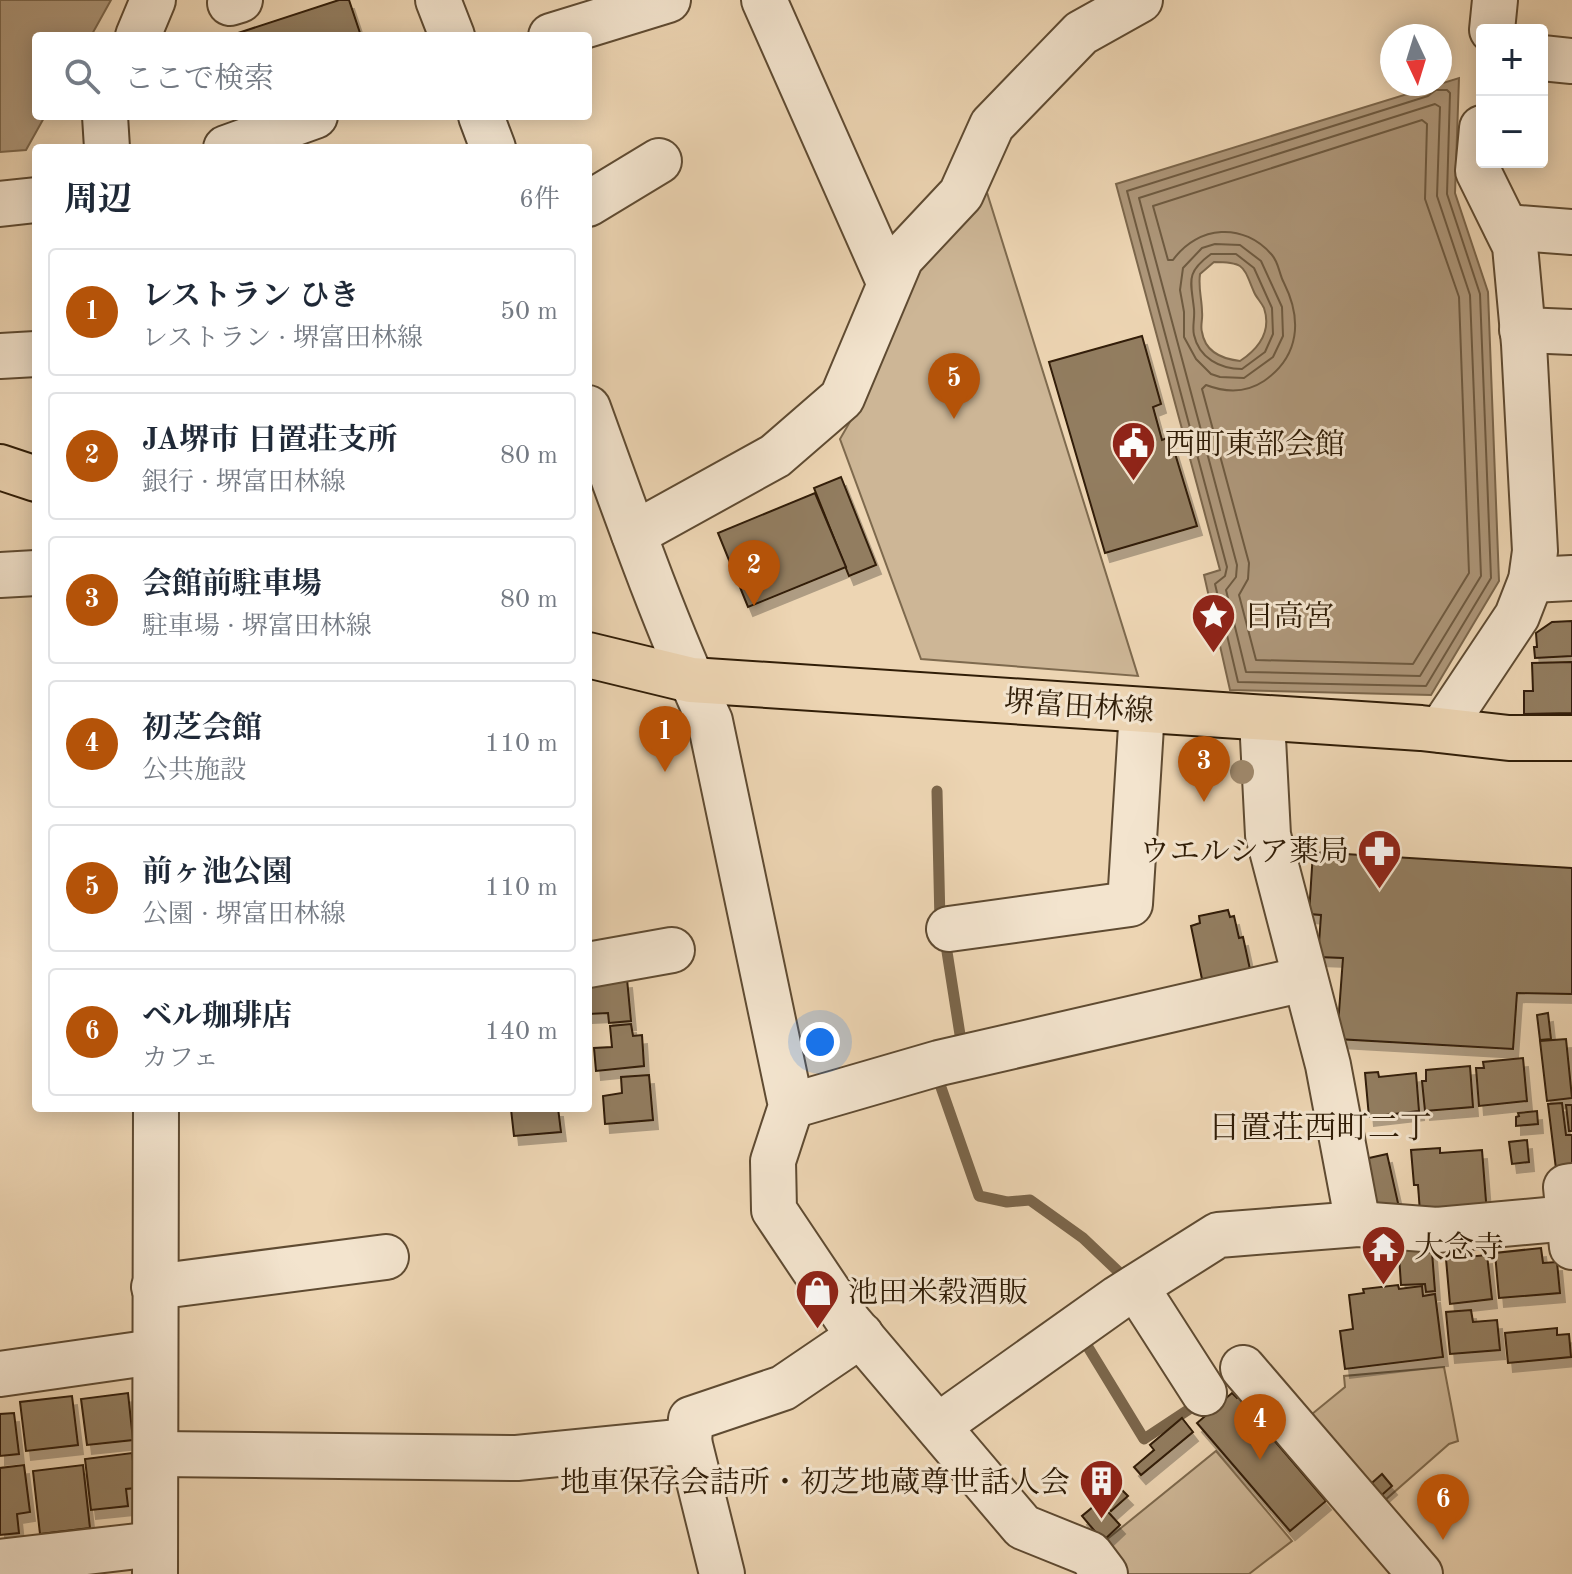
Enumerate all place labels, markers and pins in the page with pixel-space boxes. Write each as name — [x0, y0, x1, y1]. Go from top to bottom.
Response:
pin: 5 — [928, 353, 980, 419]
public building icon: 西町東部会館 — [1110, 420, 1158, 483]
place label: 西町東部会館 — [1165, 428, 1345, 461]
pin: 2 — [728, 540, 780, 606]
place icon: 日高宮 — [1189, 592, 1237, 655]
place label: 日高宮 — [1244, 600, 1334, 633]
pin: 1 — [639, 706, 691, 772]
pin: 3 — [1178, 736, 1230, 802]
pharmacy icon: ウエルシア薬局 — [1356, 827, 1404, 890]
place label: ウエルシア薬局 — [1140, 835, 1349, 868]
temple icon: 大念寺 — [1359, 1223, 1407, 1286]
place label: 大念寺 — [1414, 1231, 1504, 1264]
shop icon: 池田米穀酒販 — [793, 1268, 841, 1331]
place label: 池田米穀酒販 — [848, 1276, 1028, 1309]
pin: 4 — [1234, 1394, 1286, 1460]
building icon: 地車保存会詰所・初芝地蔵尊世話人会 — [1077, 1458, 1125, 1521]
place label: 地車保存会詰所・初芝地蔵尊世話人会 — [560, 1466, 1070, 1499]
pin: 6 — [1417, 1474, 1469, 1540]

